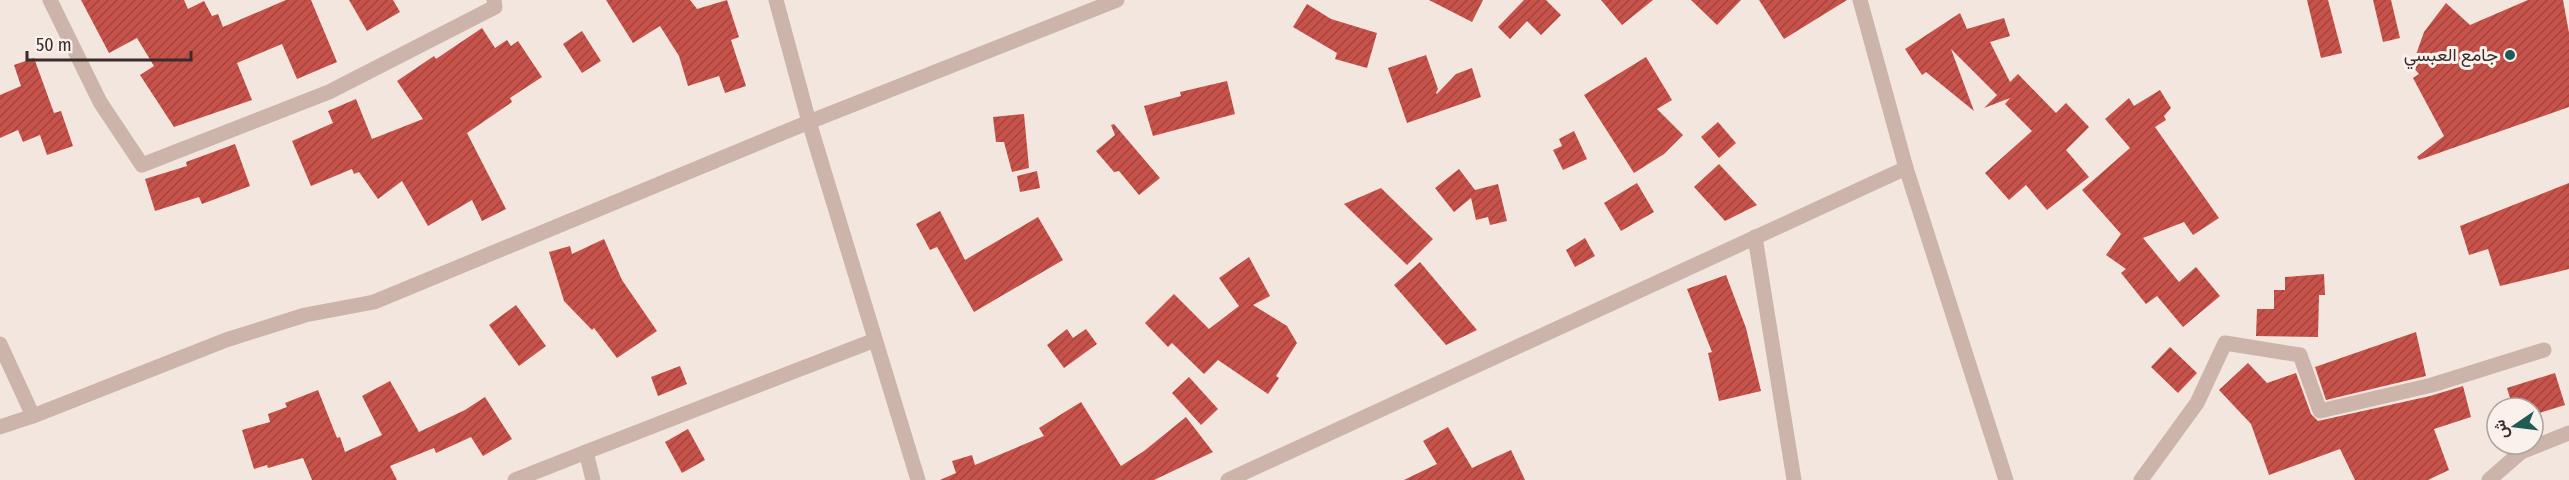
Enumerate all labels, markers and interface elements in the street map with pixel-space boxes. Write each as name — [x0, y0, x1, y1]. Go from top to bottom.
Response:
scale bar — [27, 24, 190, 62]
text: 50 m — [36, 34, 72, 56]
place label: جامع العبسي — [2404, 44, 2498, 70]
marker: جامع العبسي — [2503, 48, 2517, 62]
north arrow — [2485, 396, 2545, 456]
text: ش — [2489, 418, 2512, 441]

